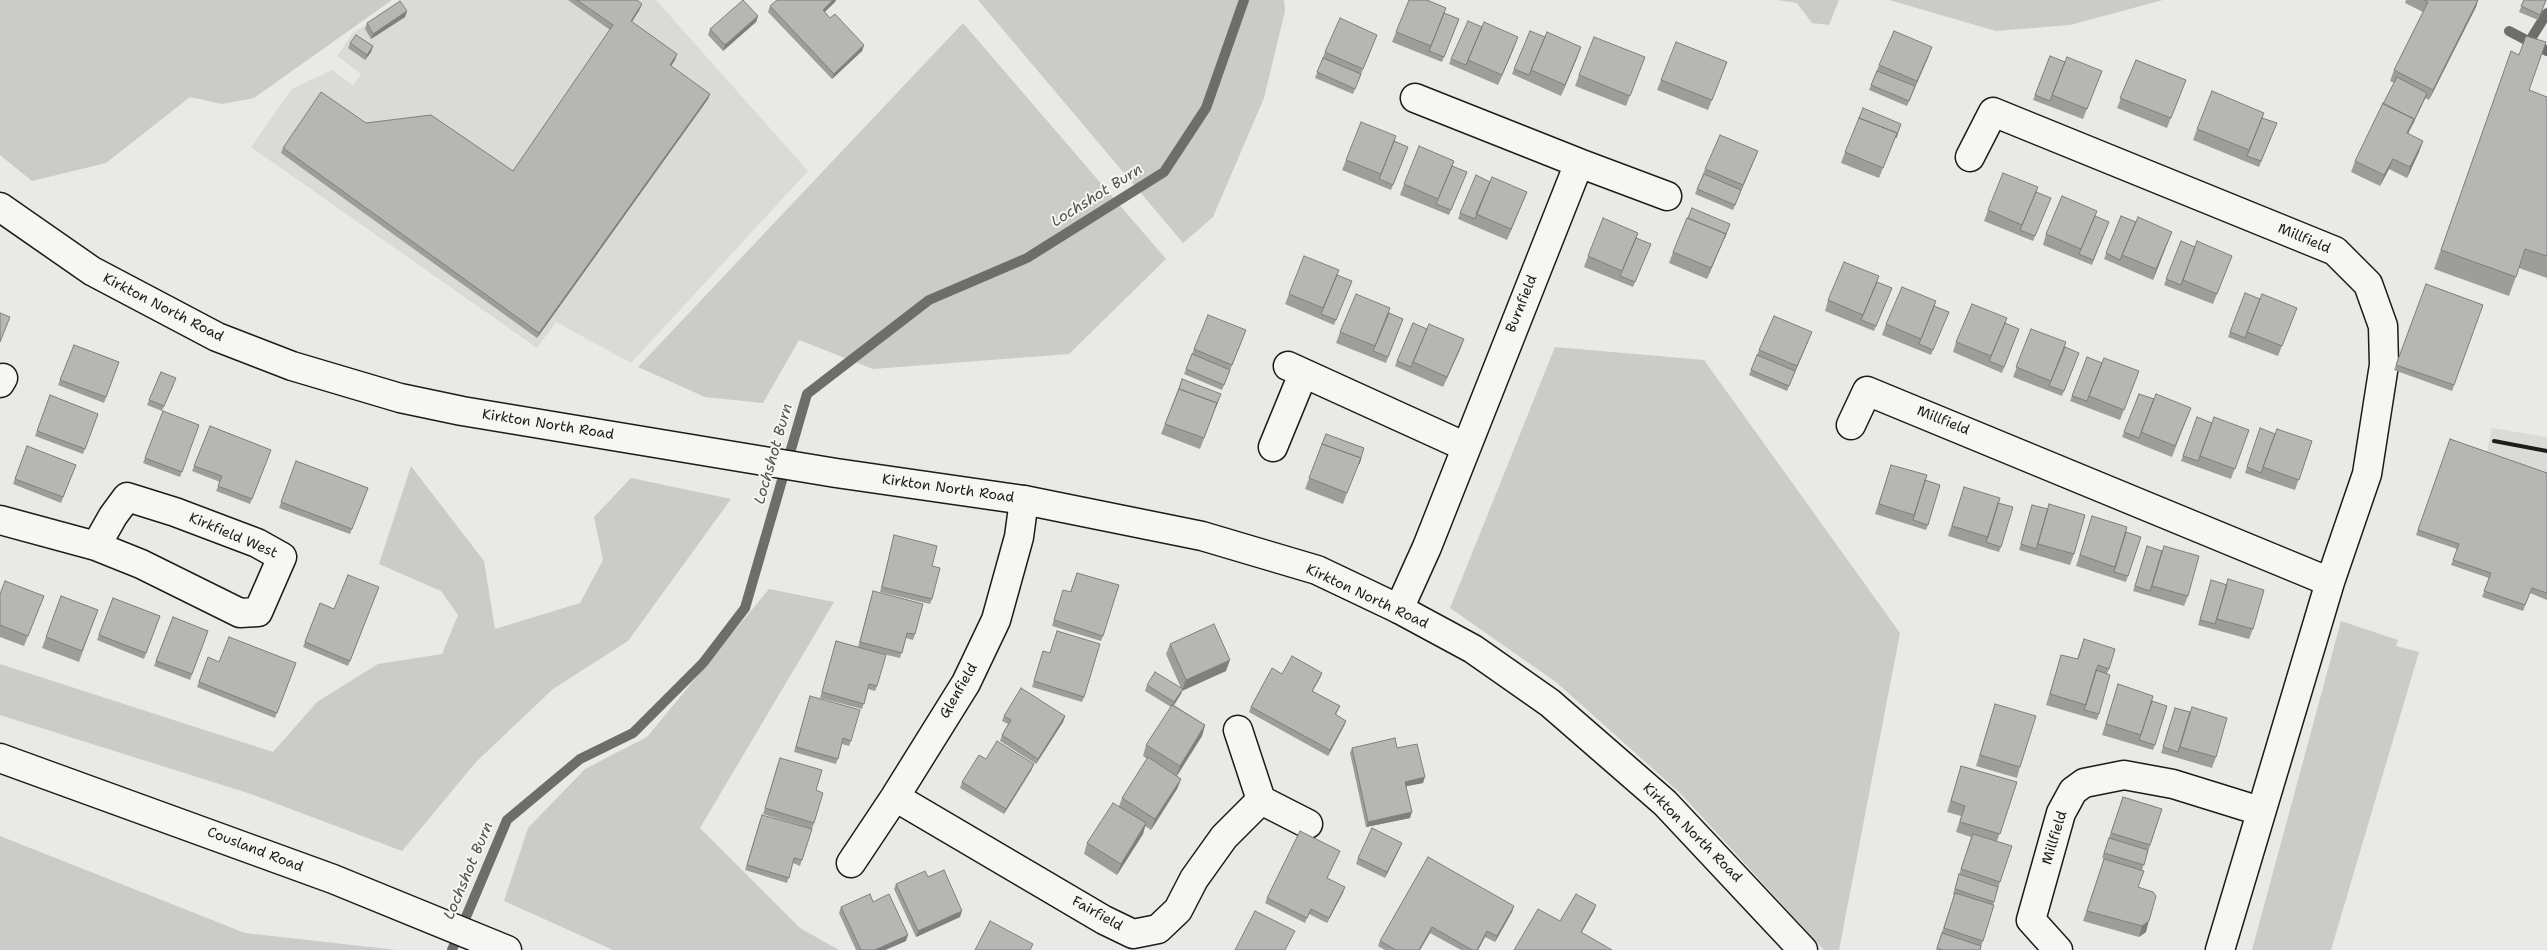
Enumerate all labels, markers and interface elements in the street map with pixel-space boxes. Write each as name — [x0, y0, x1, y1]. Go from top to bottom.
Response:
water label: Lochshot Burn — [1048, 161, 1146, 231]
street label: Millfield — [2275, 220, 2333, 258]
street label: Kirkton North Road — [100, 270, 226, 346]
street label: Burnfield — [1503, 273, 1541, 335]
water label: Lochshot Burn — [751, 401, 797, 507]
street label: Millfield — [1914, 403, 1972, 439]
street label: Kirkton North Road — [481, 406, 615, 444]
street label: Kirkton North Road — [881, 471, 1015, 507]
street label: Kirkfield West — [186, 510, 280, 562]
street label: Kirkton North Road — [1303, 561, 1431, 633]
street label: Glenfield — [937, 660, 981, 722]
street label: Kirkton North Road — [1639, 780, 1745, 886]
street label: Millfield — [2039, 809, 2071, 867]
water label: Lochshot Burn — [440, 820, 498, 922]
street label: Cousland Road — [205, 824, 305, 876]
street label: Fairfield — [1069, 893, 1125, 935]

